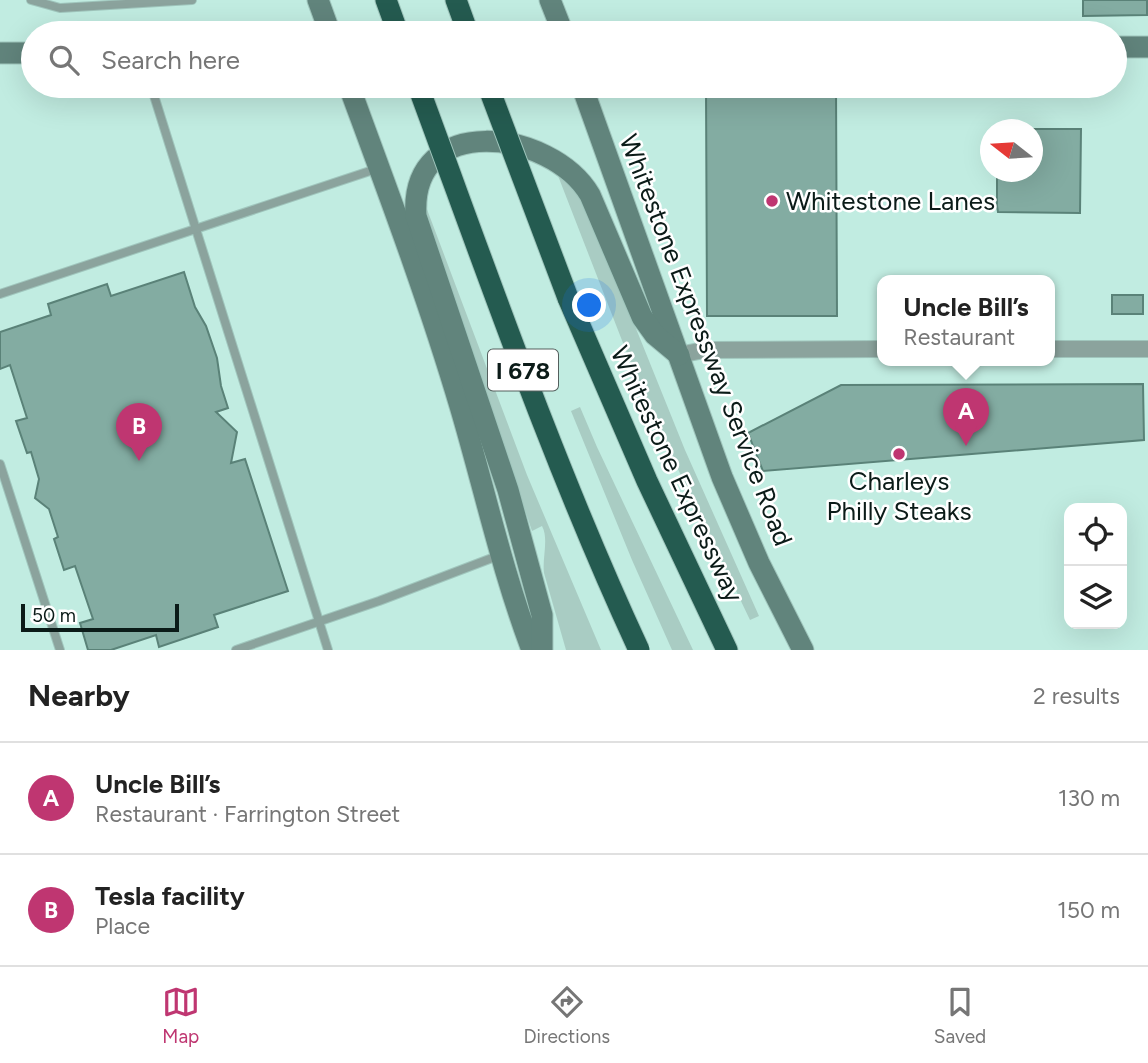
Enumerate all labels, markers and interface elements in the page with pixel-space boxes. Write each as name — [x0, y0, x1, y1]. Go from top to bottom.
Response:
search box — [21, 21, 1127, 98]
icon: search — [45, 41, 83, 79]
text: Search here — [101, 44, 240, 76]
north arrow — [980, 119, 1043, 182]
street label: Whitestone Expressway Service Road — [613, 130, 799, 550]
place label: Whitestone Lanes — [786, 185, 995, 217]
marker: Whitestone Lanes — [764, 193, 780, 209]
popup — [877, 275, 1055, 366]
your location — [572, 288, 606, 322]
text: Uncle Bill’s — [903, 291, 1029, 323]
text: Restaurant — [903, 323, 1015, 351]
street label: Whitestone Expressway — [604, 341, 750, 607]
road number: I 678 — [488, 349, 558, 390]
pin: A — [943, 388, 989, 446]
pin: B — [116, 403, 162, 461]
marker: Charleys Philly Steaks — [891, 446, 907, 462]
place label: Charleys Philly Steaks — [826, 465, 972, 527]
map controls — [1064, 503, 1127, 629]
button: locate — [1064, 503, 1127, 566]
button: layers — [1064, 566, 1127, 629]
scale bar — [21, 601, 178, 633]
text: 50 m — [32, 604, 76, 627]
text: Nearby — [28, 677, 130, 714]
text: 2 results — [1033, 682, 1120, 710]
text: Uncle Bill’s — [95, 768, 220, 800]
text: A — [43, 784, 59, 812]
text: 130 m — [1058, 784, 1120, 812]
text: Restaurant · Farrington Street — [95, 800, 400, 828]
text: Tesla facility — [95, 880, 245, 912]
text: B — [44, 896, 58, 924]
text: 150 m — [1057, 896, 1120, 924]
text: Place — [95, 912, 150, 940]
tab: Map — [162, 983, 200, 1048]
tab: Directions — [523, 983, 610, 1048]
tab: Saved — [934, 983, 986, 1048]

